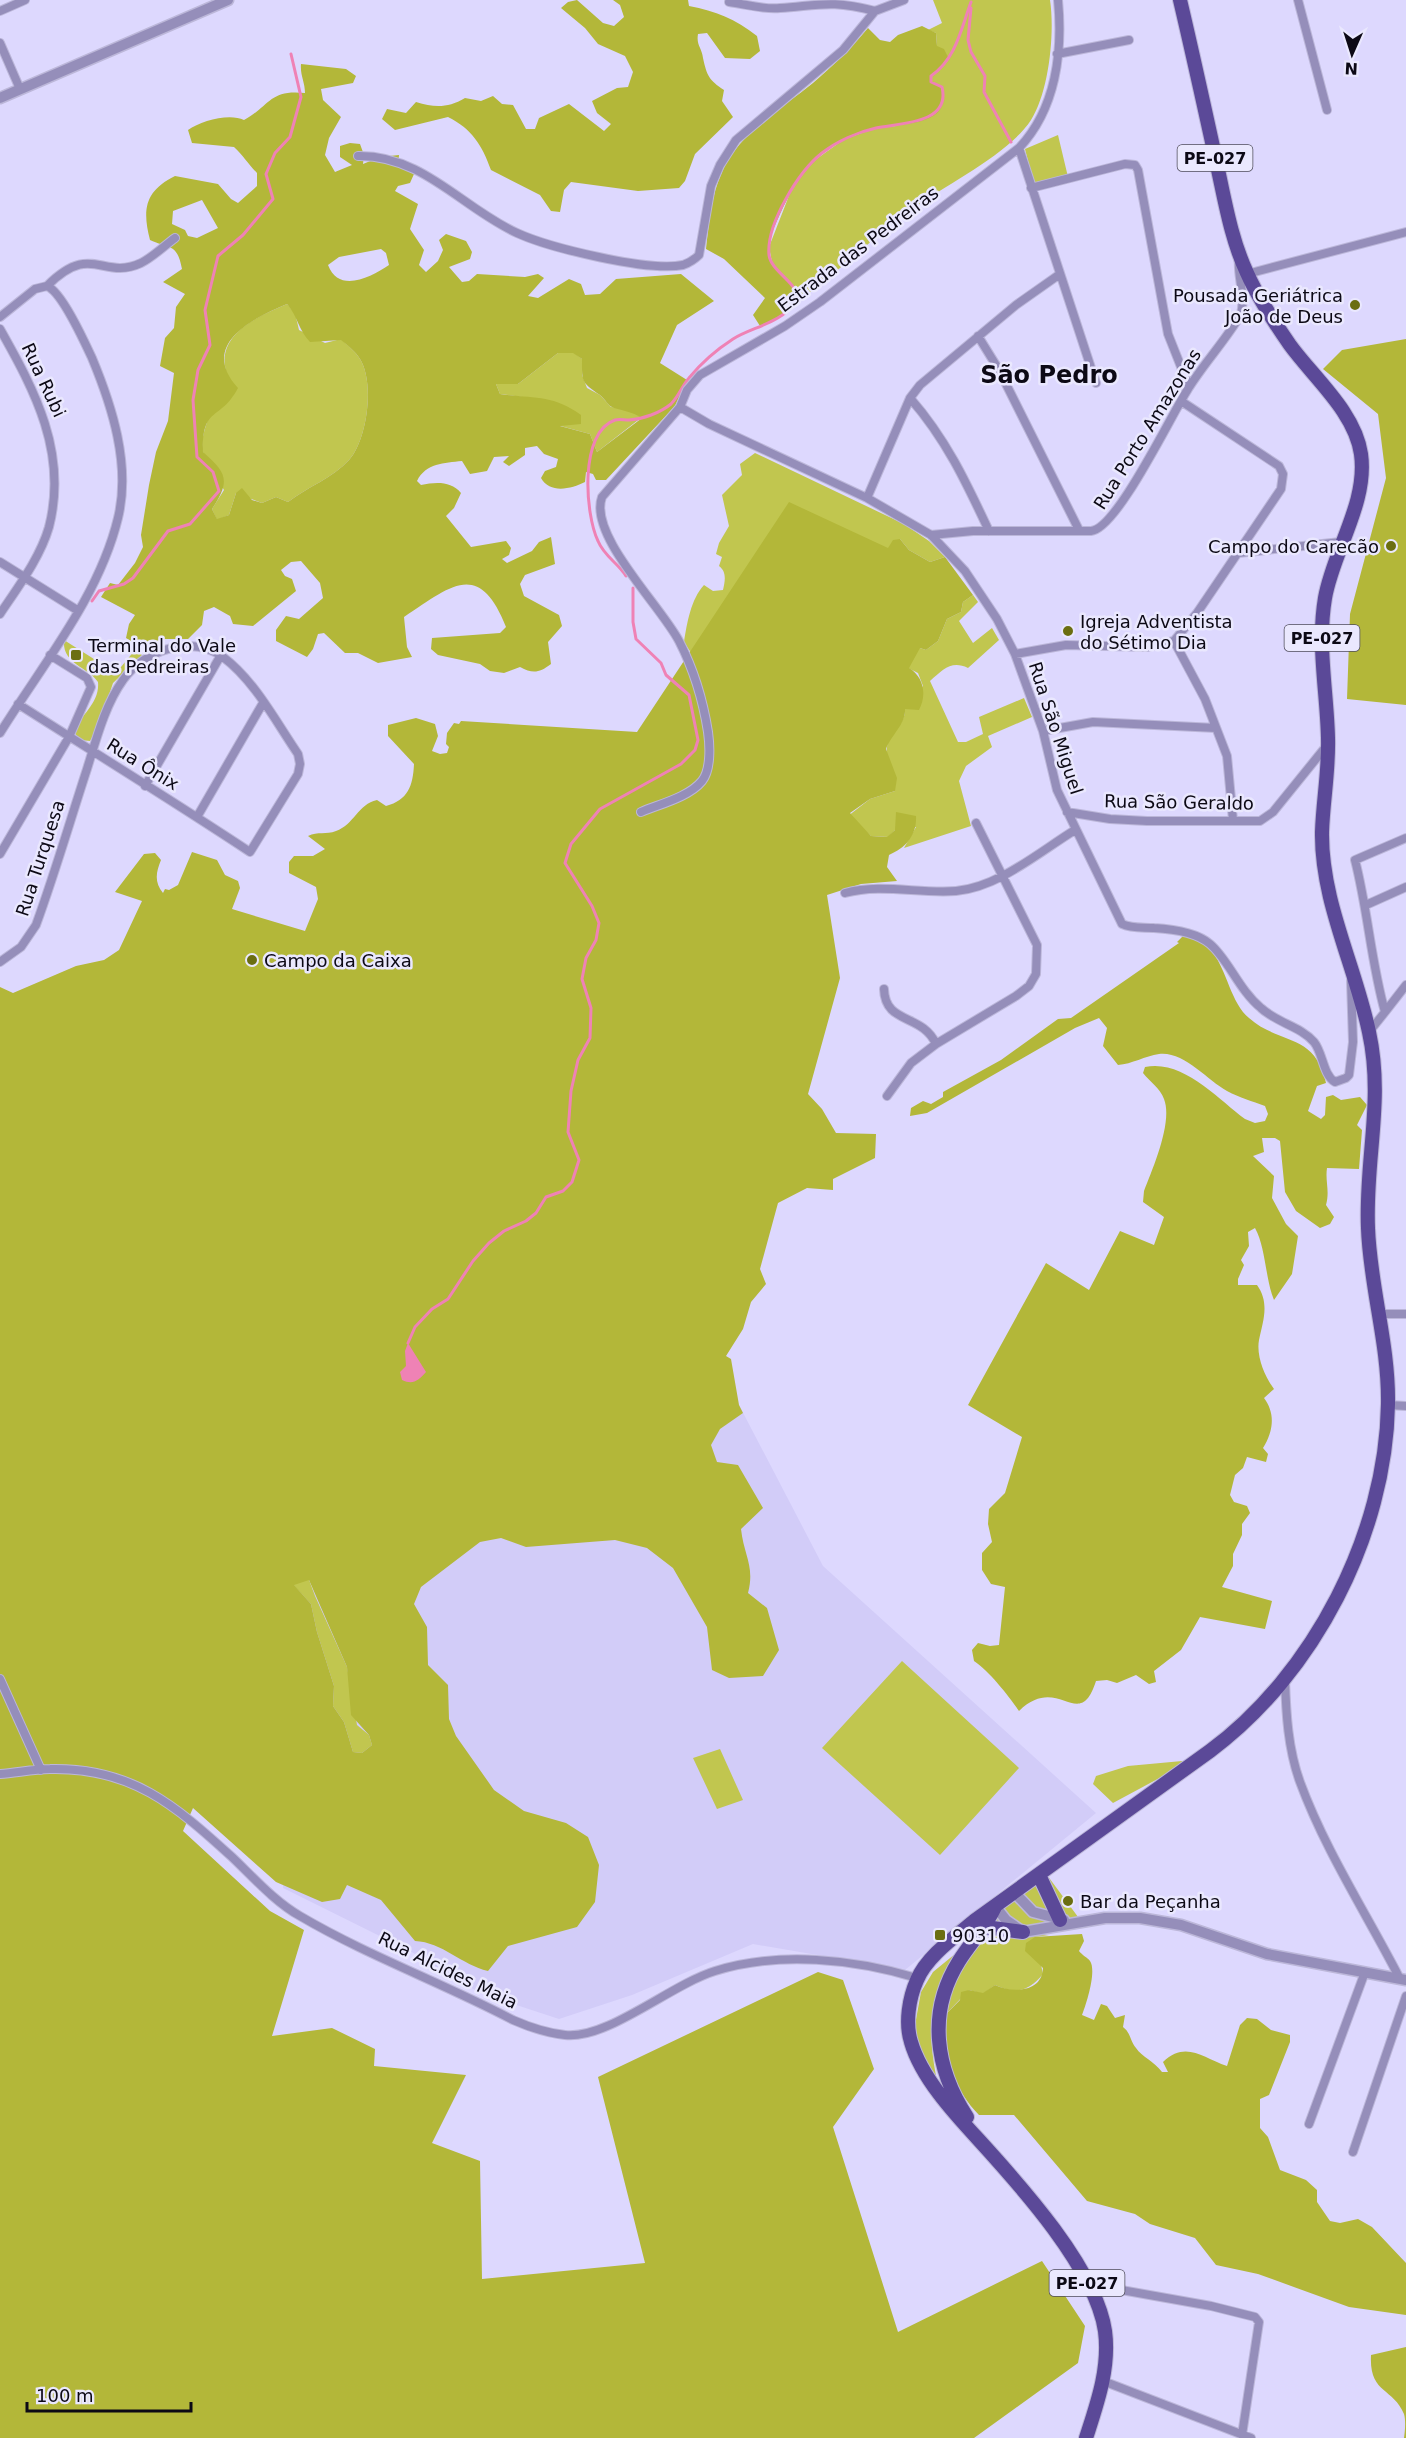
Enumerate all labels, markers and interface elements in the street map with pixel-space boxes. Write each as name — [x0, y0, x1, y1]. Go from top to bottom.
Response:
north arrow — [1322, 24, 1382, 84]
text: N — [1344, 59, 1358, 78]
road number: PE-027 — [1178, 145, 1252, 171]
street label: Estrada das Pedreiras — [774, 182, 942, 316]
place label: Pousada Geriátrica João de Deus — [1173, 285, 1343, 327]
marker: Pousada Geriátrica João de Deus — [1348, 298, 1362, 312]
street label: Rua Rubi — [18, 340, 70, 420]
street label: Rua Porto Amazonas — [1089, 345, 1205, 513]
district label: São Pedro — [980, 361, 1118, 389]
place label: Campo do Carecão — [1208, 536, 1379, 557]
marker: Campo do Carecão — [1384, 539, 1398, 553]
place label: Igreja Adventista do Sétimo Dia — [1080, 611, 1233, 653]
marker: Igreja Adventista do Sétimo Dia — [1061, 624, 1075, 638]
road number: PE-027 — [1284, 625, 1360, 651]
place label: Terminal do Vale das Pedreiras — [87, 635, 236, 677]
marker: Terminal do Vale das Pedreiras — [69, 648, 83, 662]
street label: Rua São Miguel — [1025, 659, 1087, 797]
street label: Rua Ônix — [103, 734, 183, 795]
street label: Rua São Geraldo — [1104, 790, 1254, 814]
street label: Rua Turquesa — [11, 797, 69, 919]
place label: Campo da Caixa — [264, 950, 412, 971]
marker: Campo da Caixa — [245, 953, 259, 967]
place label: Bar da Peçanha — [1080, 1891, 1221, 1912]
marker: Bar da Peçanha — [1061, 1894, 1075, 1908]
place label: 90310 — [952, 1925, 1009, 1946]
street label: Rua Alcides Maia — [375, 1927, 521, 2013]
marker: 90310 — [933, 1928, 947, 1942]
road number: PE-027 — [1050, 2270, 1124, 2296]
scale bar — [27, 2375, 190, 2413]
text: 100 m — [36, 2385, 94, 2406]

